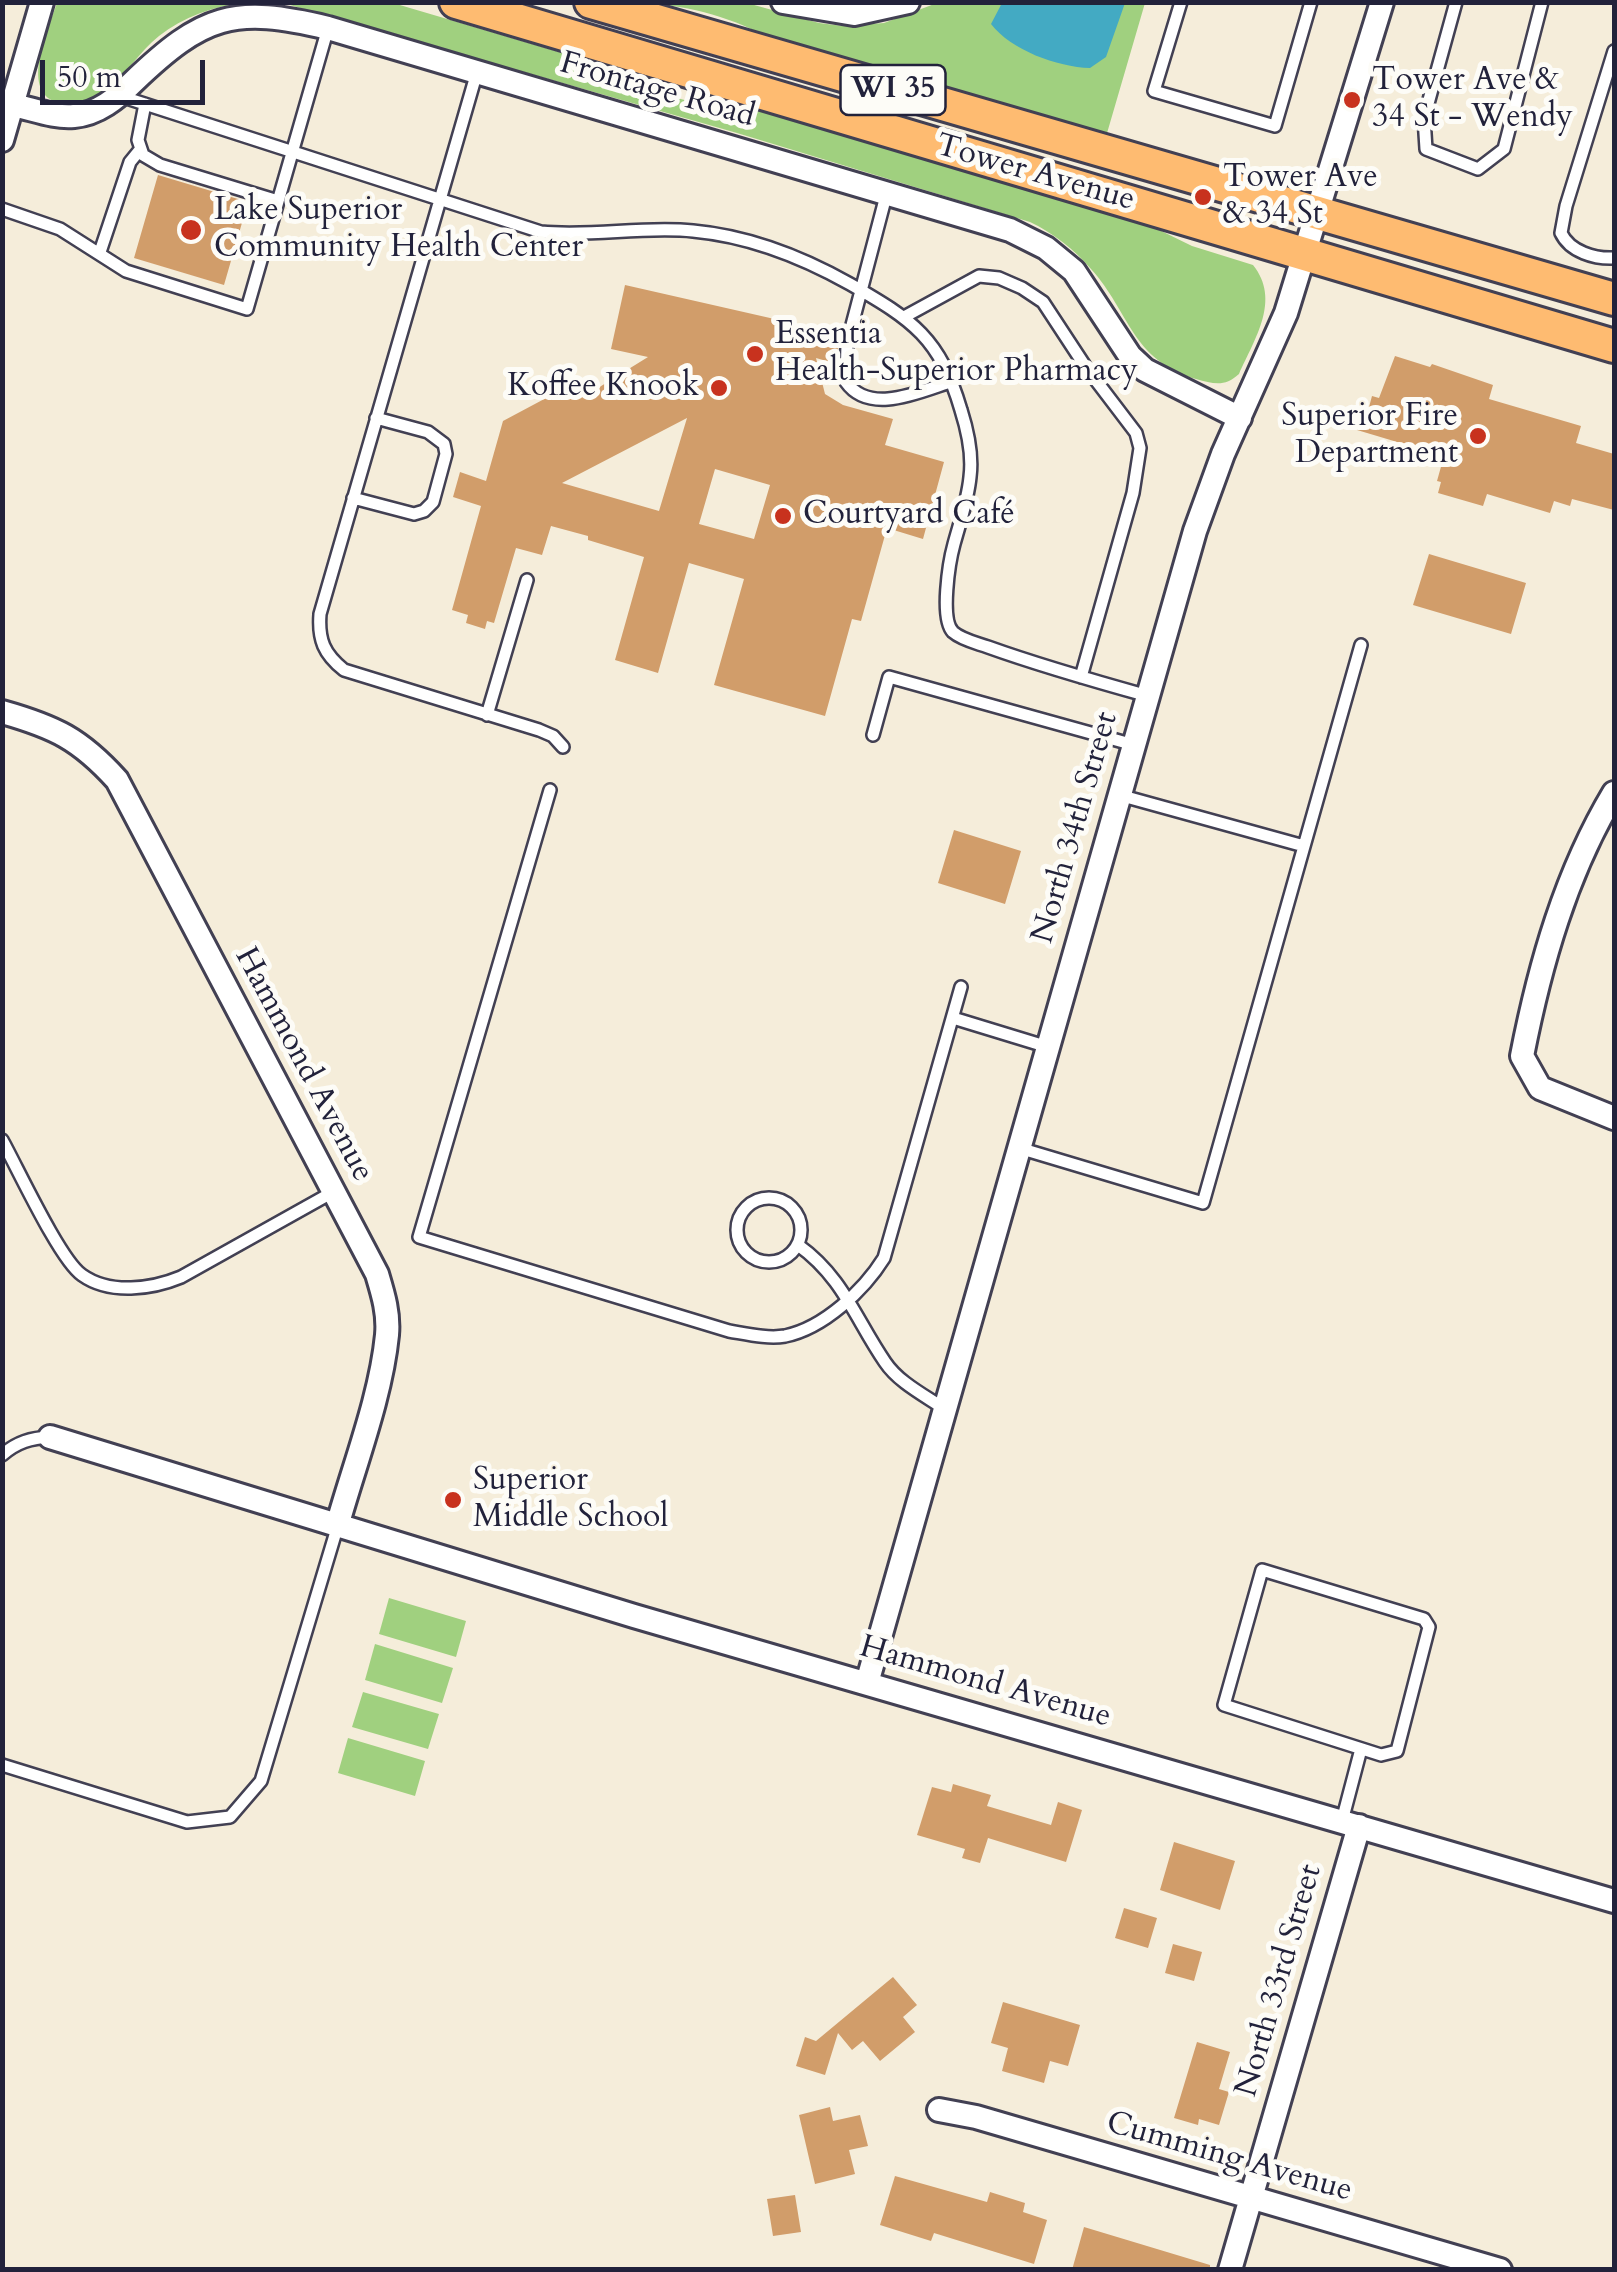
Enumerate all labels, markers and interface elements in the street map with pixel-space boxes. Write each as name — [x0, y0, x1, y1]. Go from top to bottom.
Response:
scale bar — [45, 40, 210, 102]
street label: Frontage Road — [555, 45, 759, 137]
text: 50 m — [57, 57, 121, 98]
place label: Tower Ave & 34 St - Wendy — [1372, 63, 1573, 138]
road number: WI 35 — [840, 65, 946, 115]
marker: Tower Ave & 34 St - Wendy — [1341, 89, 1363, 111]
street label: Tower Avenue — [931, 127, 1139, 221]
place label: Tower Ave & 34 St — [1223, 160, 1378, 235]
marker: Tower Ave & 34 St — [1192, 186, 1214, 208]
place label: Lake Superior Community Health Center — [214, 193, 583, 268]
marker: Lake Superior Community Health Center — [178, 217, 204, 243]
place label: Essentia Health-Superior Pharmacy — [775, 317, 1138, 392]
marker: Essentia Health-Superior Pharmacy — [744, 343, 766, 365]
place label: Koffee Knook — [507, 369, 699, 407]
marker: Koffee Knook — [708, 377, 730, 399]
place label: Superior Fire Department — [1281, 399, 1458, 474]
marker: Superior Fire Department — [1467, 425, 1489, 447]
place label: Courtyard Café — [803, 497, 1015, 535]
marker: Courtyard Café — [772, 505, 794, 527]
street label: North 34th Street — [1025, 708, 1127, 948]
street label: Hammond Avenue — [225, 941, 381, 1189]
place label: Superior Middle School — [473, 1463, 668, 1538]
marker: Superior Middle School — [442, 1489, 464, 1511]
street label: Hammond Avenue — [855, 1629, 1115, 1737]
street label: North 33rd Street — [1229, 1861, 1331, 2101]
street label: Cumming Avenue — [1102, 2105, 1356, 2211]

